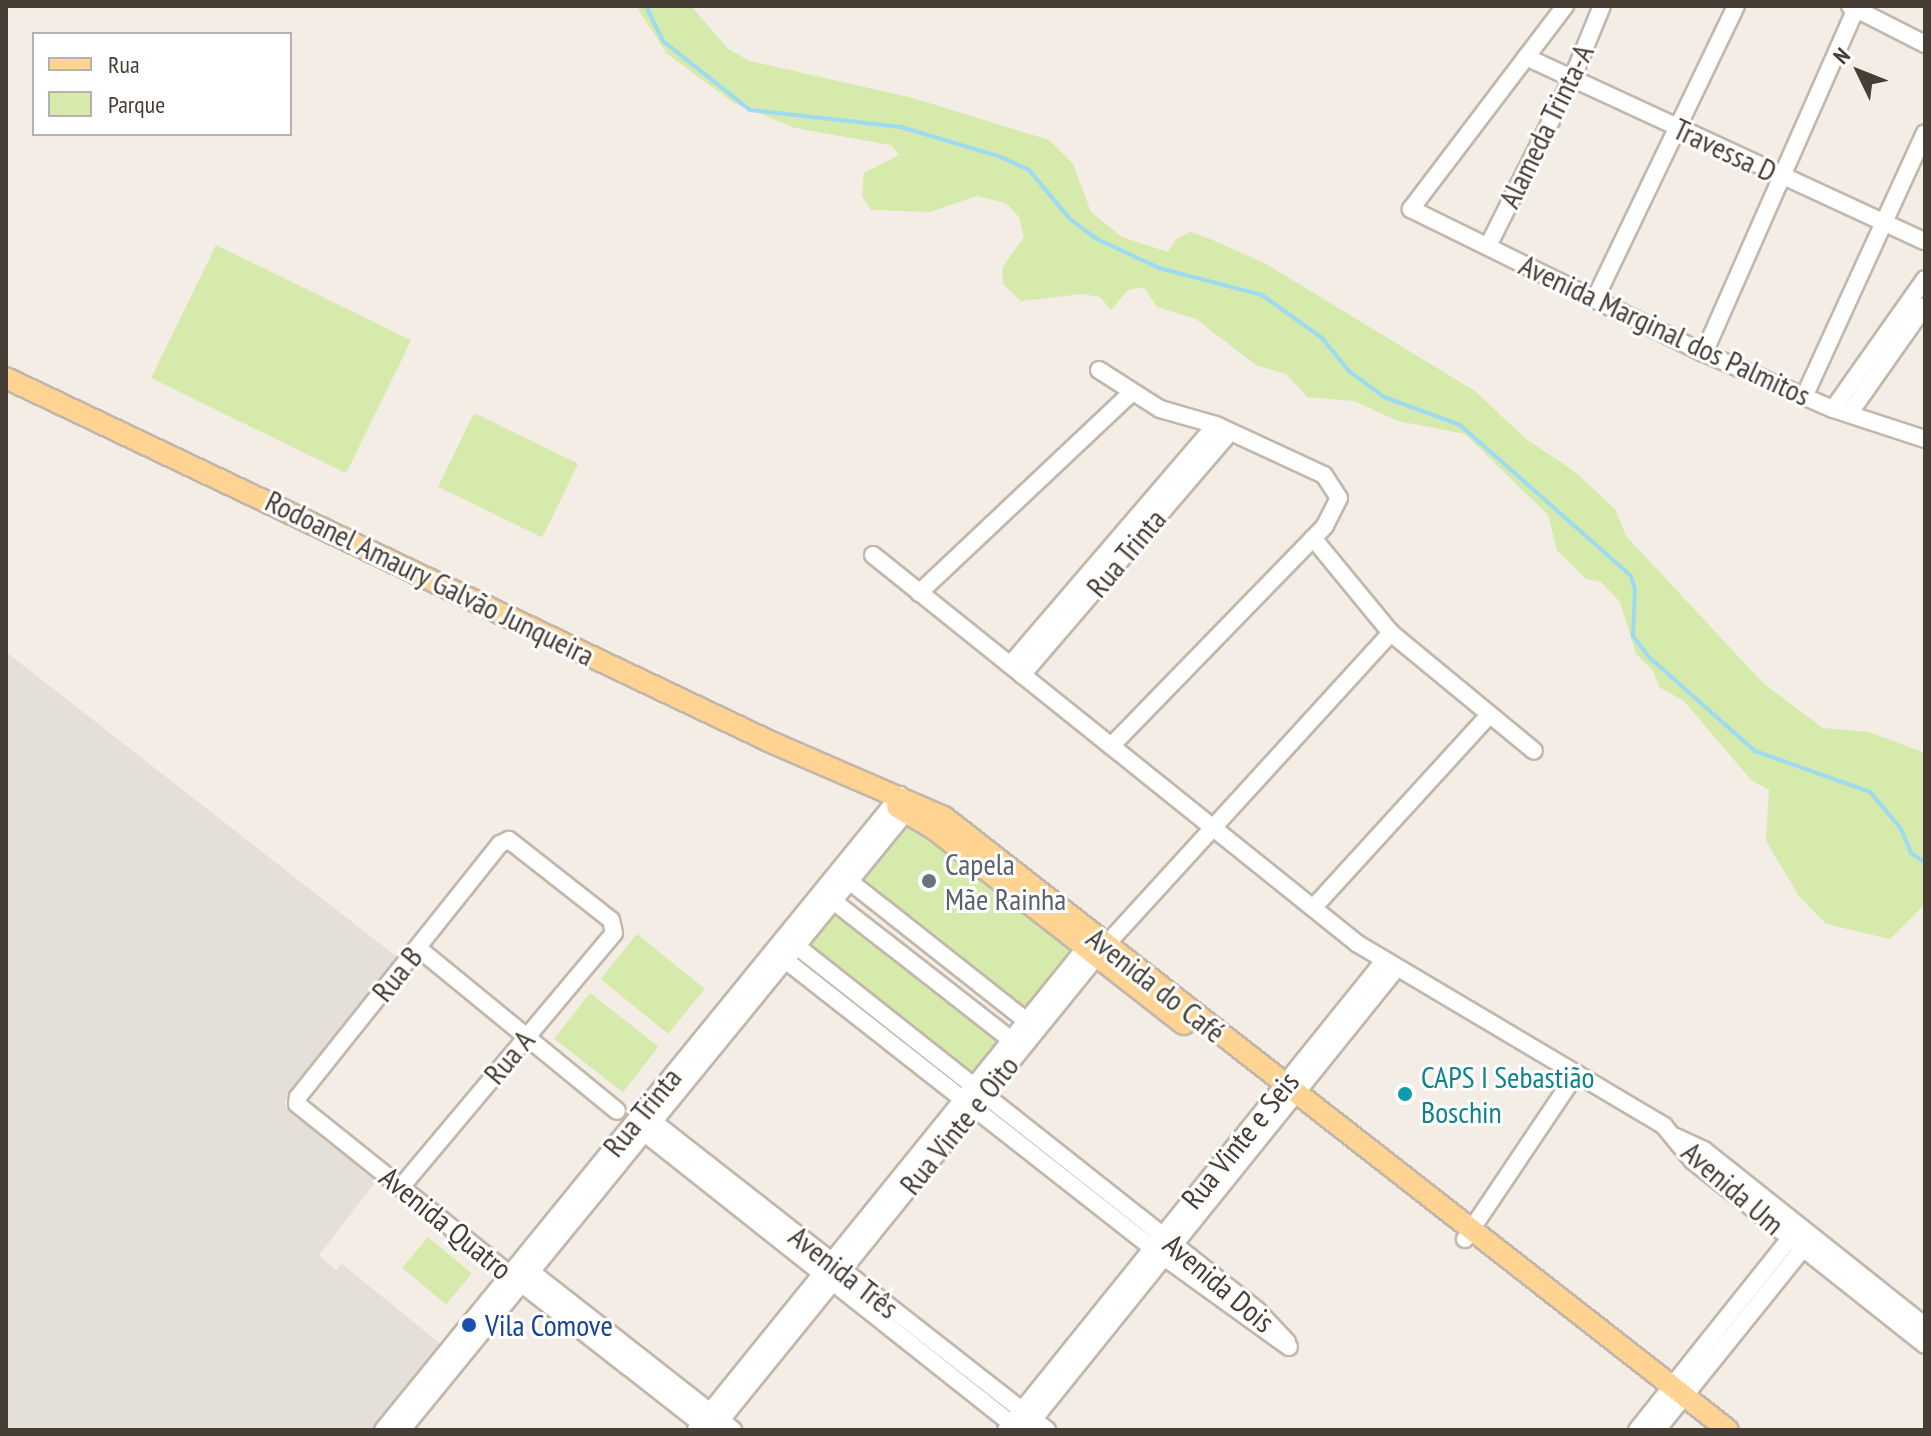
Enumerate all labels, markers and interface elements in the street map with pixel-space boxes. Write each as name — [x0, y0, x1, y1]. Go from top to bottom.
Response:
legend — [32, 32, 292, 136]
north arrow — [1819, 32, 1899, 112]
street label: Alameda Trinta-A — [1491, 38, 1601, 214]
text: N — [1827, 42, 1856, 70]
text: Rua — [108, 49, 140, 80]
text: Parque — [108, 89, 165, 120]
street label: Travessa D — [1668, 111, 1782, 189]
street label: Avenida Marginal dos Palmitos — [1514, 247, 1816, 413]
street label: Rodoanel Amaury Galvão Junqueira — [259, 482, 601, 674]
street label: Rua Trinta — [1079, 501, 1173, 605]
place label: Capela Mãe Rainha — [945, 846, 1066, 916]
marker: Capela Mãe Rainha — [920, 872, 938, 890]
street label: Avenida do Café — [1080, 920, 1232, 1050]
street label: Rua B — [364, 939, 430, 1009]
street label: Rua A — [476, 1022, 542, 1092]
street label: Rua Vinte e Oito — [892, 1048, 1026, 1202]
place label: CAPS I Sebastião Boschin — [1421, 1059, 1594, 1130]
street label: Rua Trinta — [595, 1060, 689, 1164]
street label: Rua Vinte e Seis — [1174, 1064, 1306, 1216]
marker: CAPS I Sebastião Boschin — [1396, 1085, 1414, 1103]
street label: Avenida Um — [1675, 1134, 1791, 1242]
street label: Avenida Quatro — [373, 1159, 519, 1287]
street label: Avenida Três — [782, 1218, 906, 1326]
street label: Avenida Dois — [1156, 1226, 1282, 1340]
place label: Vila Comove — [485, 1307, 613, 1343]
marker: Vila Comove — [460, 1316, 478, 1334]

